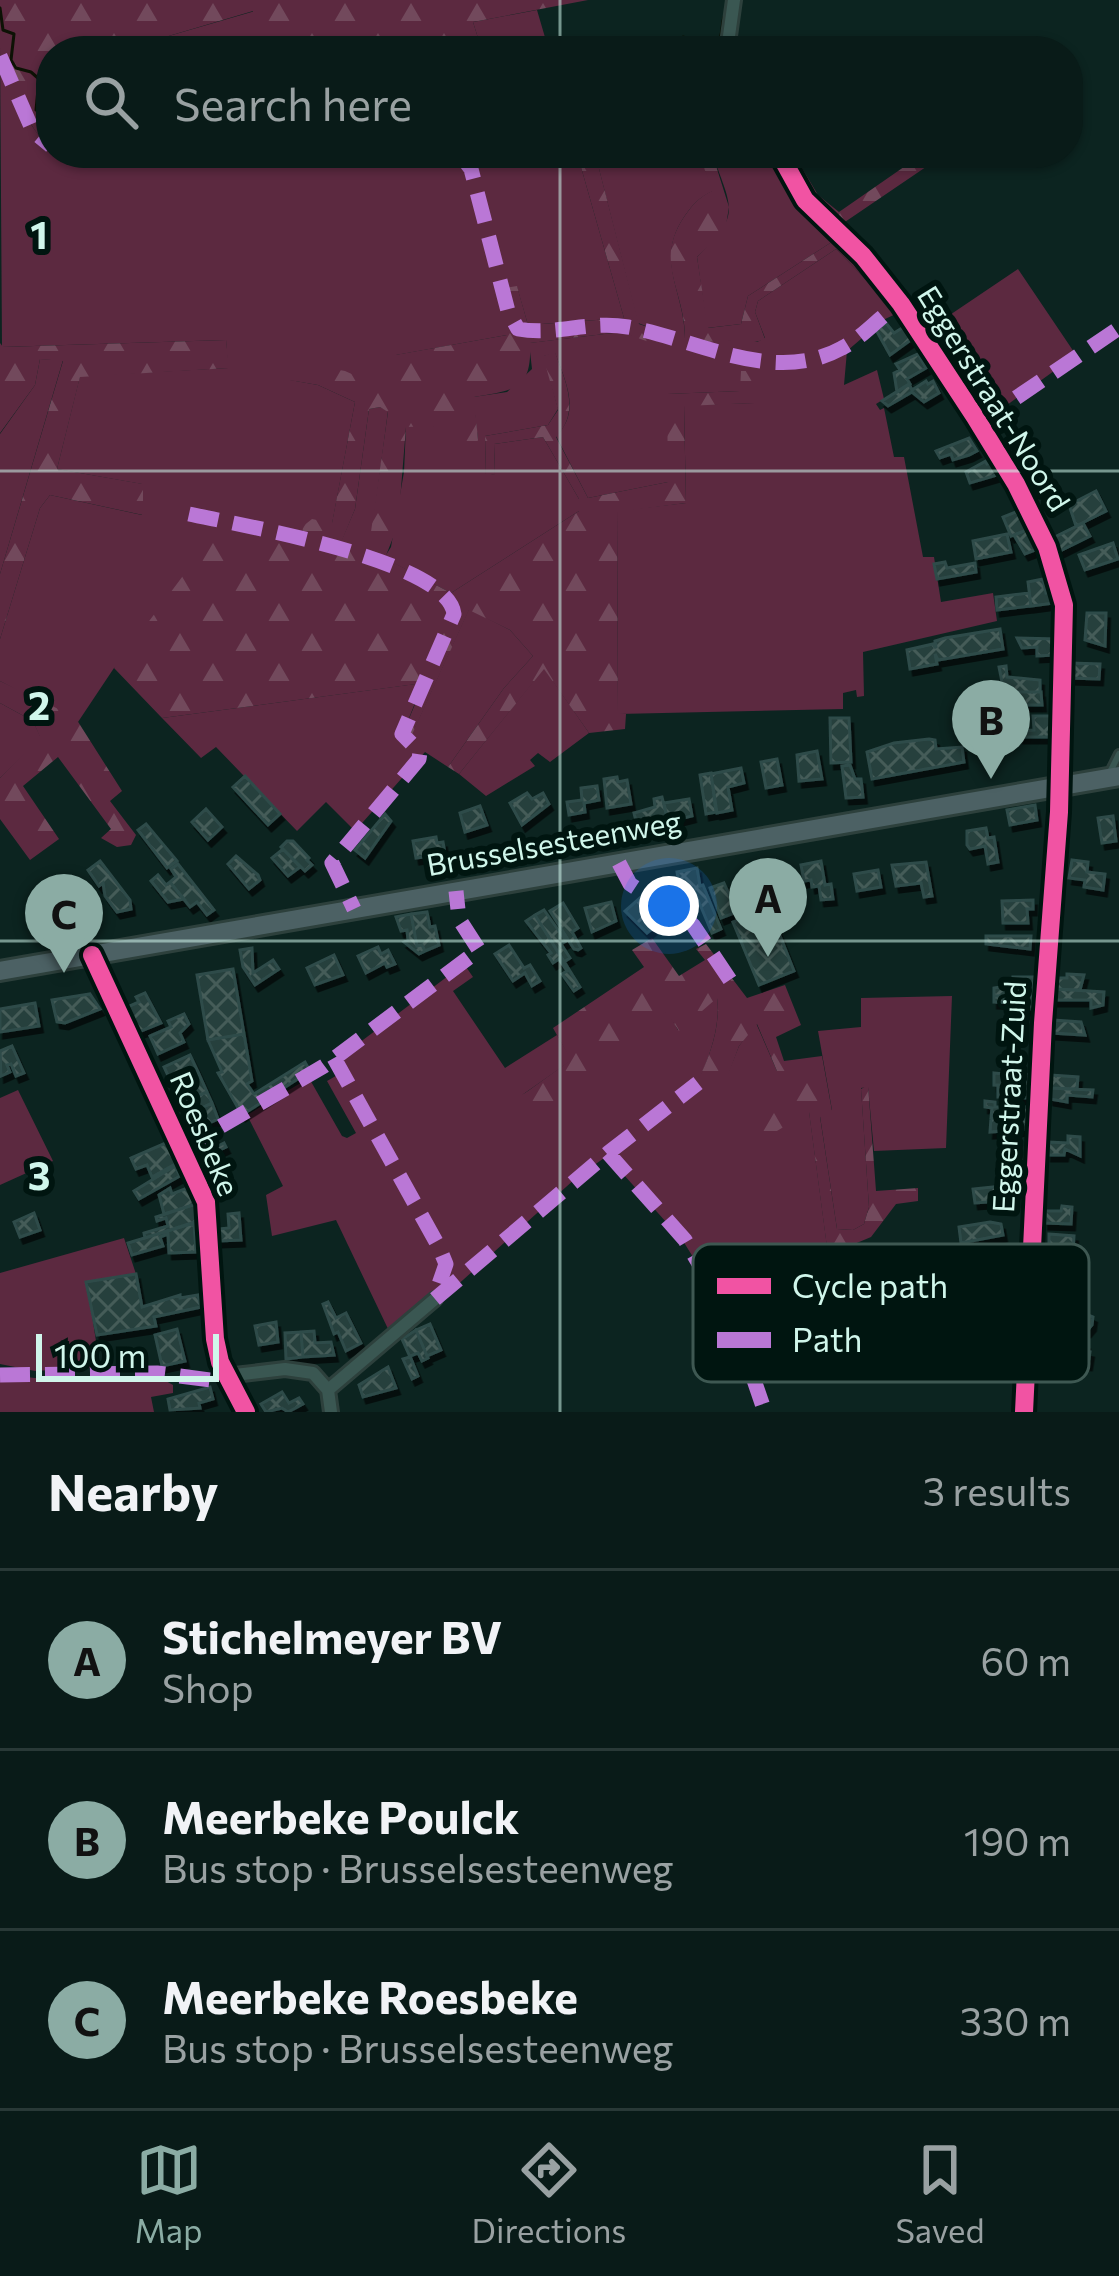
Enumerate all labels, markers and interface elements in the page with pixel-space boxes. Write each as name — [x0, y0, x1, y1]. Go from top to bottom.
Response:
search box — [36, 36, 1083, 168]
icon: search — [78, 69, 144, 135]
text: Search here — [174, 75, 412, 130]
text: 1 — [30, 209, 48, 257]
street label: Eggerstraat-Noord — [911, 278, 1079, 517]
text: 2 — [28, 680, 50, 728]
pin: B — [952, 680, 1030, 779]
street label: Brusselsesteenweg — [423, 801, 684, 882]
pin: A — [729, 858, 807, 957]
pin: C — [25, 874, 103, 973]
your location — [639, 876, 699, 936]
street label: Eggerstraat-Zuid — [983, 980, 1032, 1214]
street label: Roesbeke — [164, 1065, 249, 1201]
text: 3 — [28, 1150, 50, 1198]
legend — [693, 1244, 1089, 1382]
text: Cycle path — [792, 1264, 948, 1305]
text: Path — [792, 1318, 862, 1359]
scale bar — [36, 1328, 219, 1381]
text: 100 m — [54, 1334, 146, 1375]
text: Nearby — [48, 1459, 218, 1522]
text: 3 results — [923, 1466, 1071, 1514]
text: Stichelmeyer BV — [162, 1608, 502, 1663]
text: A — [73, 1636, 101, 1684]
text: 60 m — [980, 1636, 1071, 1684]
text: Shop — [162, 1663, 254, 1711]
text: Meerbeke Poulck — [162, 1788, 519, 1843]
text: B — [74, 1816, 100, 1864]
text: 190 m — [964, 1816, 1071, 1864]
text: Bus stop · Brusselsesteenweg — [162, 1843, 673, 1891]
text: Meerbeke Roesbeke — [162, 1968, 578, 2023]
text: C — [74, 1996, 100, 2044]
text: 330 m — [960, 1996, 1071, 2044]
text: Bus stop · Brusselsesteenweg — [162, 2023, 673, 2071]
tab: Map — [135, 2137, 203, 2250]
tab: Directions — [472, 2137, 626, 2250]
tab: Saved — [895, 2137, 984, 2250]

